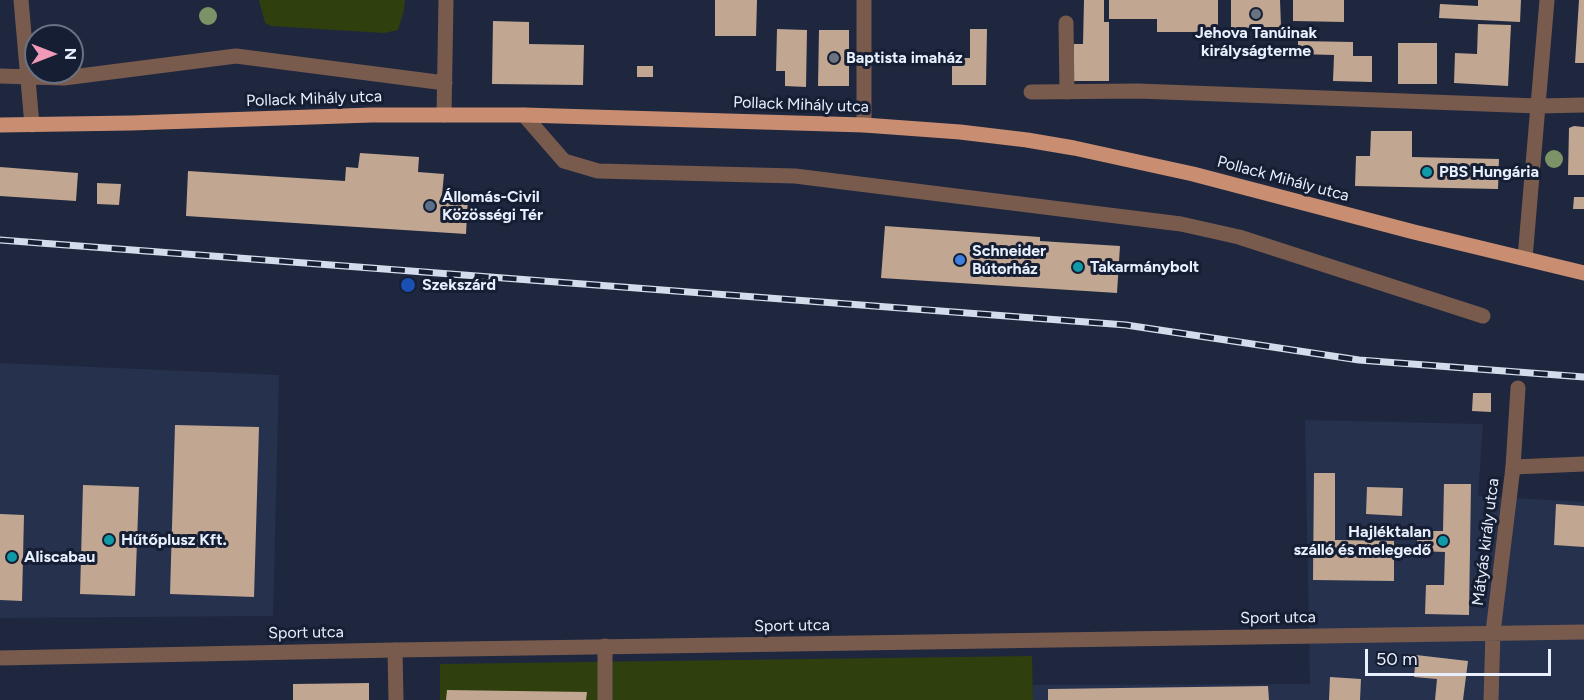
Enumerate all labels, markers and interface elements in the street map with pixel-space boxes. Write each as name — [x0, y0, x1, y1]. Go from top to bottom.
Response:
marker: Jehova Tanúinak királyságterme — [1249, 7, 1263, 21]
place label: Jehova Tanúinak királyságterme — [1195, 23, 1317, 61]
north arrow — [24, 24, 84, 84]
text: N — [61, 48, 80, 60]
place label: Baptista imaház — [846, 48, 963, 68]
marker: Baptista imaház — [827, 51, 841, 65]
street label: Pollack Mihály utca — [246, 87, 382, 111]
street label: Pollack Mihály utca — [733, 93, 869, 117]
street label: Pollack Mihály utca — [1215, 152, 1351, 206]
place label: PBS Hungária — [1439, 162, 1539, 182]
marker: PBS Hungária — [1420, 165, 1434, 179]
place label: Állomás-Civil Közösségi Tér — [442, 187, 543, 225]
marker: Állomás-Civil Közösségi Tér — [423, 199, 437, 213]
place label: Schneider Bútorház — [972, 241, 1046, 279]
marker: Schneider Bútorház — [953, 253, 967, 267]
place label: Takarmánybolt — [1090, 257, 1199, 277]
marker: Takarmánybolt — [1071, 260, 1085, 274]
place label: Szekszárd — [422, 275, 496, 295]
marker: Szekszárd — [399, 276, 417, 294]
street label: Mátyás király utca — [1469, 477, 1503, 607]
place label: Hajléktalan szálló és melegedő — [1293, 522, 1431, 560]
place label: Hűtőplusz Kft. — [121, 530, 227, 550]
marker: Hűtőplusz Kft. — [102, 533, 116, 547]
marker: Hajléktalan szálló és melegedő — [1436, 534, 1450, 548]
place label: Aliscabau — [24, 547, 95, 567]
marker: Aliscabau — [5, 550, 19, 564]
street label: Sport utca — [1240, 608, 1316, 628]
street label: Sport utca — [754, 616, 830, 636]
street label: Sport utca — [268, 623, 344, 643]
scale bar — [1368, 637, 1554, 675]
text: 50 m — [1376, 648, 1418, 670]

